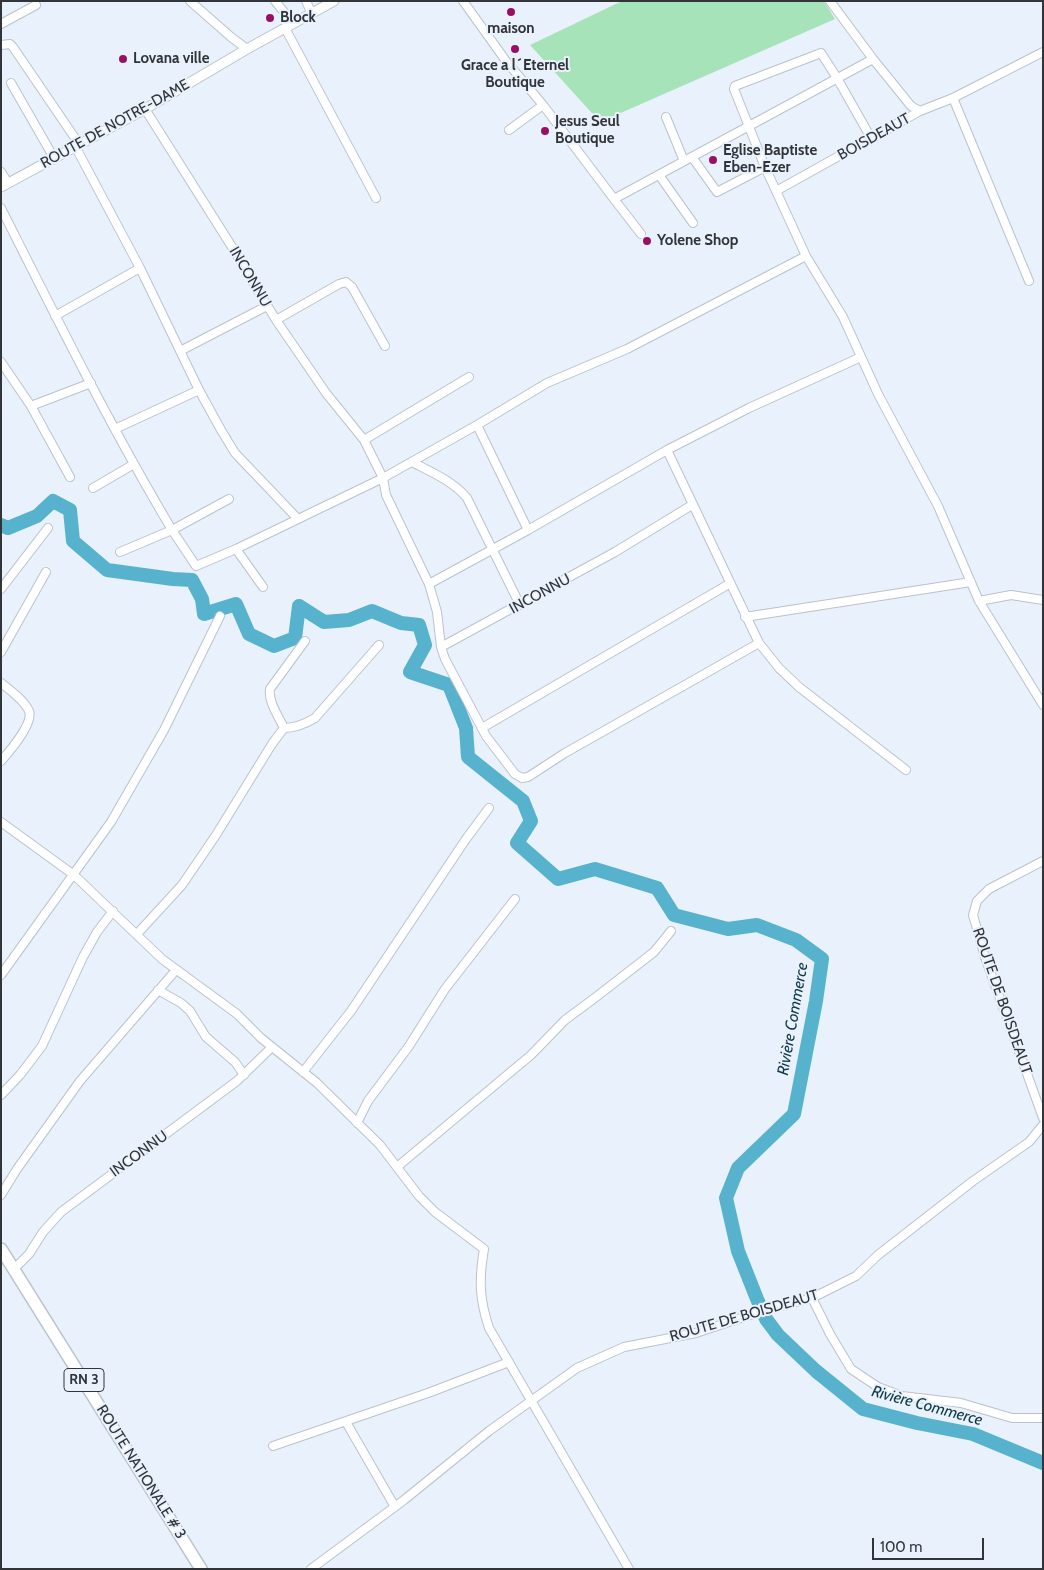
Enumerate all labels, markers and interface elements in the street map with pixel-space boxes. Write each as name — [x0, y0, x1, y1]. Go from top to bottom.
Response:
marker: maison — [505, 6, 517, 18]
place label: Block — [280, 9, 316, 27]
marker: Block — [264, 12, 276, 24]
place label: maison — [487, 20, 535, 38]
marker: Grace a l´Eternel Boutique — [509, 43, 521, 55]
place label: Lovana ville — [133, 50, 209, 68]
marker: Lovana ville — [117, 53, 129, 65]
place label: Grace a l´Eternel Boutique — [461, 57, 569, 92]
street label: ROUTE DE NOTRE-DAME — [37, 76, 193, 172]
street label: BOISDEAUT — [835, 110, 913, 164]
place label: Jesus Seul Boutique — [555, 113, 620, 148]
marker: Jesus Seul Boutique — [539, 125, 551, 137]
place label: Eglise Baptiste Eben-Ezer — [723, 142, 817, 177]
marker: Eglise Baptiste Eben-Ezer — [707, 154, 719, 166]
place label: Yolene Shop — [657, 232, 738, 250]
marker: Yolene Shop — [641, 235, 653, 247]
street label: INCONNU — [225, 244, 275, 310]
street label: INCONNU — [506, 570, 574, 618]
street label: ROUTE DE BOISDEAUT — [968, 925, 1036, 1077]
water label: Rivière Commerce — [774, 961, 812, 1077]
street label: INCONNU — [107, 1127, 171, 1181]
street label: ROUTE DE BOISDEAUT — [668, 1286, 820, 1346]
road number: RN 3 — [64, 1368, 104, 1392]
water label: Rivière Commerce — [869, 1382, 985, 1430]
street label: ROUTE NATIONALE # 3 — [92, 1402, 190, 1542]
scale bar — [874, 1528, 986, 1560]
text: 100 m — [880, 1538, 922, 1556]

